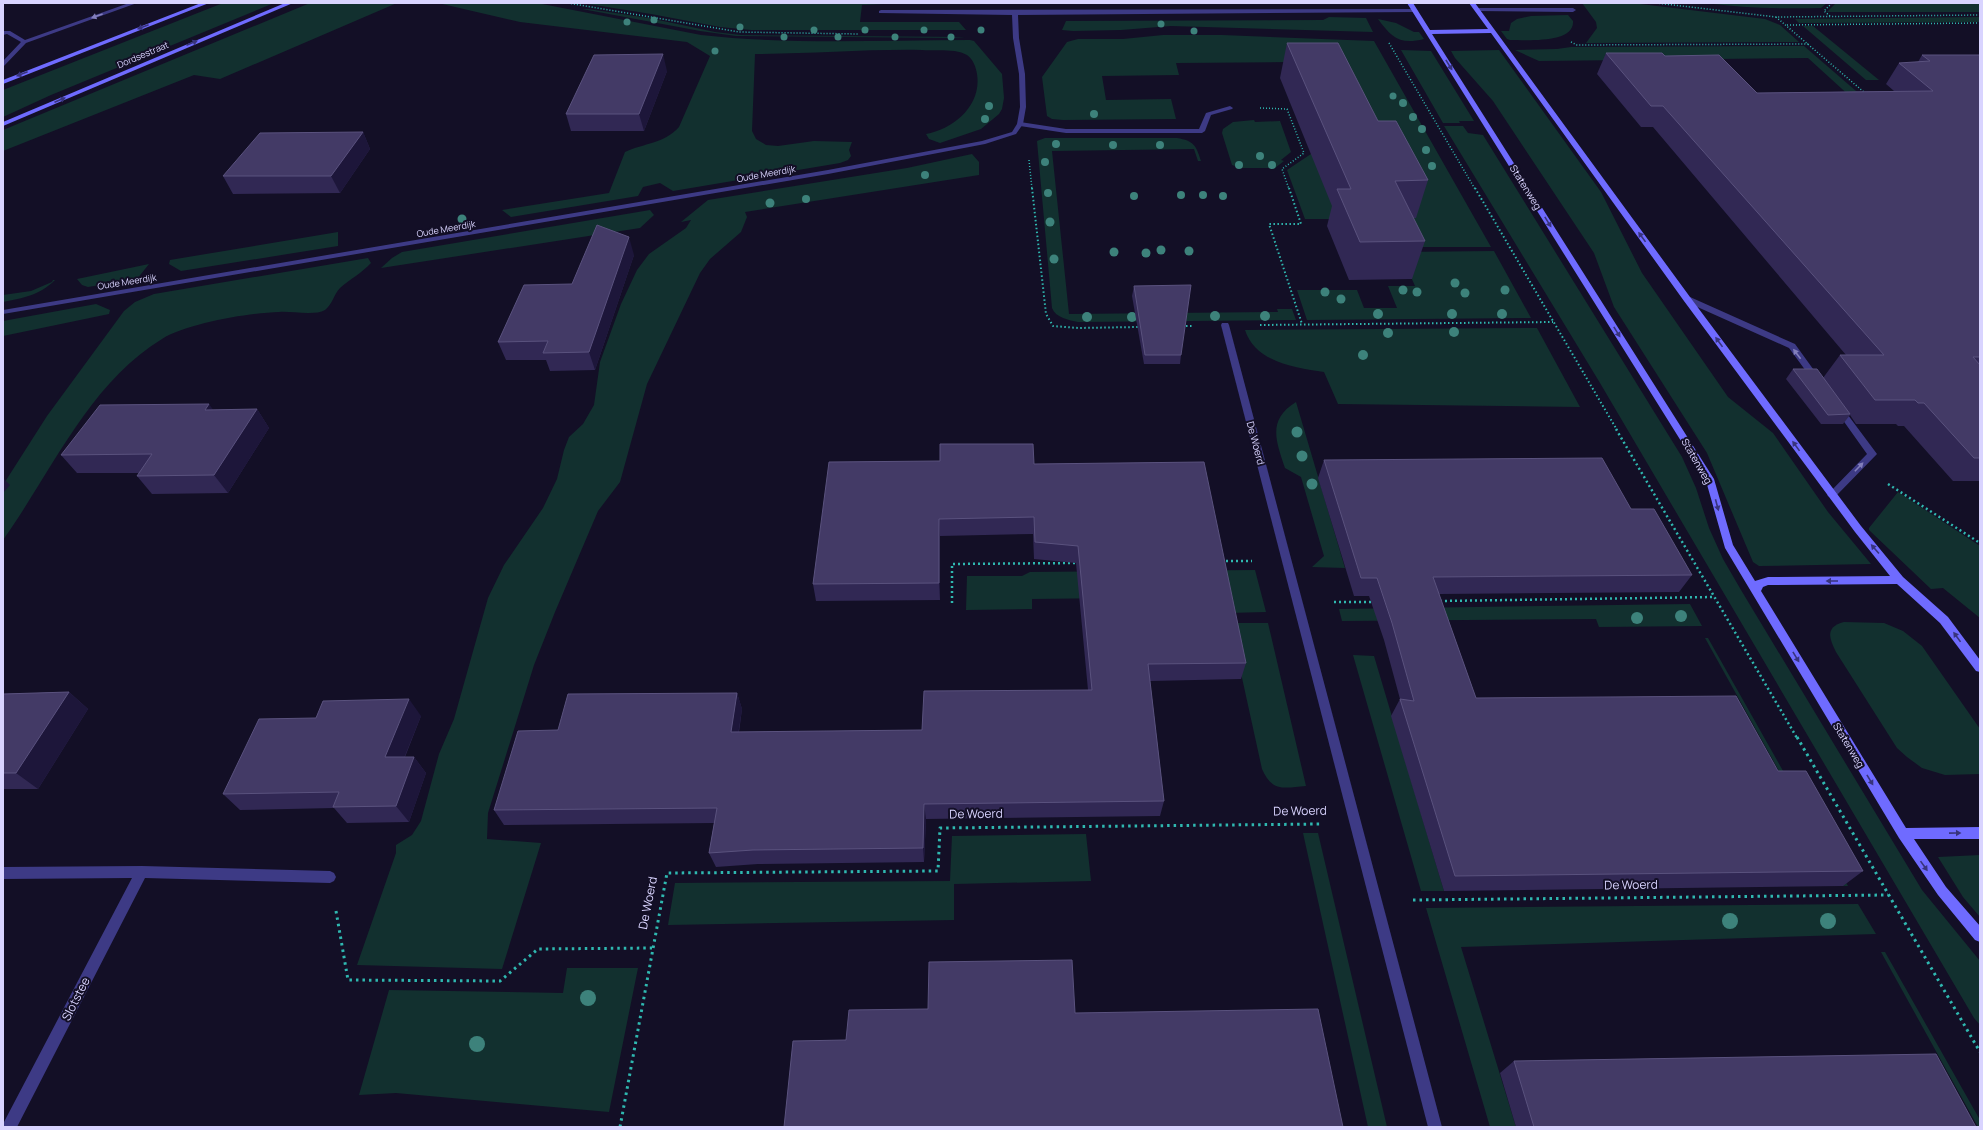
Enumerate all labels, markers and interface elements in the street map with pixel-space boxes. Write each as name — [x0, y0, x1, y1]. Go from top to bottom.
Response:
one-way arrow — [91, 13, 103, 19]
one-way arrow — [137, 24, 149, 30]
street label: Dordsestraat — [115, 38, 171, 71]
one-way arrow — [187, 40, 199, 46]
one-way arrow — [1446, 59, 1453, 71]
one-way arrow — [16, 72, 28, 78]
one-way arrow — [54, 97, 66, 103]
street label: Oude Meerdijk — [735, 162, 797, 185]
street label: Statenweg — [1507, 162, 1545, 212]
one-way arrow — [1545, 216, 1552, 228]
street label: Oude Meerdijk — [415, 217, 477, 240]
one-way arrow — [1638, 231, 1646, 242]
street label: Oude Meerdijk — [96, 270, 158, 293]
one-way arrow — [1614, 326, 1621, 338]
one-way arrow — [1715, 336, 1723, 347]
one-way arrow — [1793, 348, 1801, 359]
street label: De Woerd — [1243, 420, 1269, 466]
street label: Statenweg — [1678, 436, 1716, 486]
one-way arrow — [1792, 441, 1800, 452]
one-way arrow — [1854, 462, 1864, 472]
one-way arrow — [1714, 499, 1720, 511]
one-way arrow — [1871, 545, 1880, 554]
one-way arrow — [1825, 578, 1838, 584]
one-way arrow — [1953, 632, 1961, 642]
one-way arrow — [1792, 651, 1799, 663]
street label: Statenweg — [1830, 720, 1868, 770]
one-way arrow — [1867, 774, 1874, 786]
street label: De Woerd — [1273, 802, 1327, 819]
street label: De Woerd — [949, 805, 1003, 822]
one-way arrow — [1949, 830, 1962, 836]
one-way arrow — [1920, 861, 1928, 871]
street label: De Woerd — [634, 875, 661, 931]
street label: De Woerd — [1604, 876, 1658, 893]
street label: Slotstee — [57, 974, 94, 1024]

